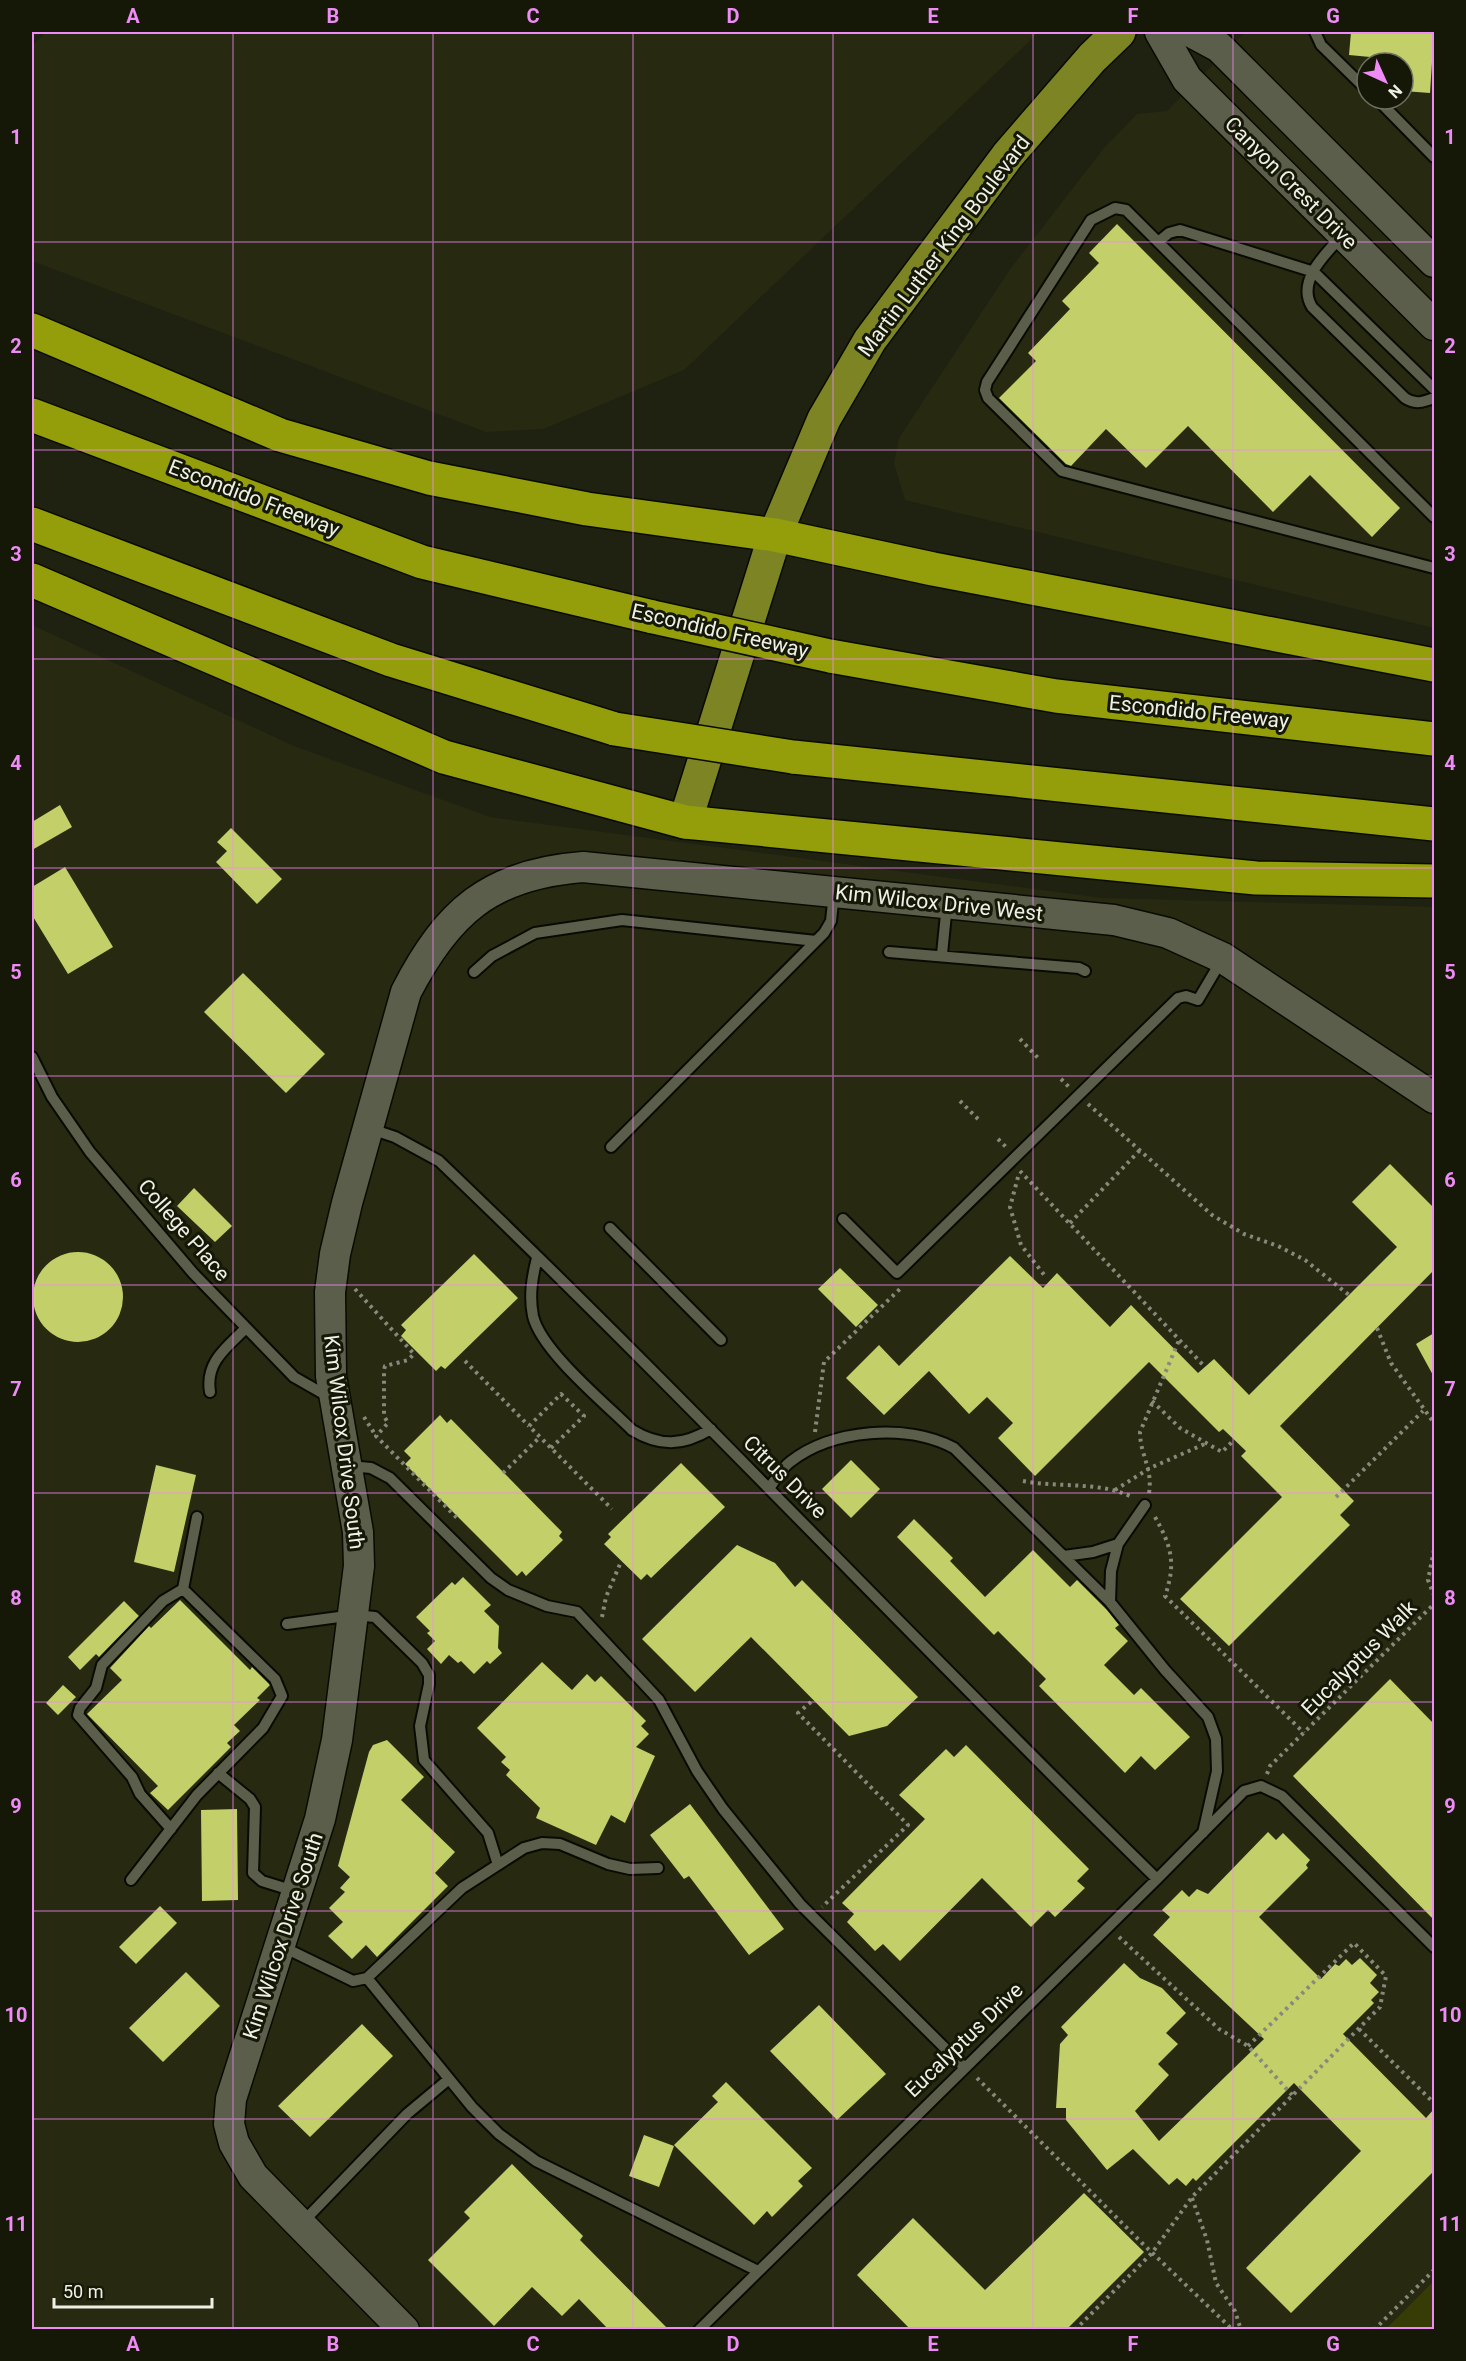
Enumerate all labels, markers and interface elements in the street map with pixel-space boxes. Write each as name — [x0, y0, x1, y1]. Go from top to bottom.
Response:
text: A — [126, 4, 140, 28]
text: B — [327, 4, 339, 28]
text: C — [526, 4, 540, 28]
text: D — [727, 4, 740, 28]
text: E — [927, 4, 939, 28]
text: F — [1128, 4, 1139, 28]
text: G — [1326, 4, 1340, 28]
north arrow — [1355, 51, 1415, 111]
text: N — [1385, 81, 1406, 102]
street label: Canyon Crest Drive — [1220, 112, 1362, 254]
text: 1 — [10, 125, 22, 149]
text: 1 — [1444, 125, 1456, 149]
street label: Martin Luther King Boulevard — [853, 131, 1035, 361]
text: 2 — [10, 334, 22, 358]
text: 2 — [1444, 334, 1456, 358]
street label: Escondido Freeway — [165, 454, 343, 542]
text: 3 — [10, 542, 22, 566]
text: 3 — [1444, 542, 1456, 566]
street label: Escondido Freeway — [629, 599, 811, 663]
street label: Escondido Freeway — [1108, 691, 1290, 733]
text: 4 — [10, 751, 22, 775]
text: 4 — [1444, 751, 1456, 775]
street label: Kim Wilcox Drive West — [834, 880, 1044, 926]
text: 5 — [10, 960, 22, 984]
text: 5 — [1444, 960, 1456, 984]
text: 6 — [10, 1168, 22, 1192]
text: 6 — [1444, 1168, 1456, 1192]
street label: College Place — [133, 1174, 235, 1286]
street label: Kim Wilcox Drive South — [319, 1333, 369, 1551]
text: 7 — [10, 1377, 22, 1401]
text: 7 — [1444, 1377, 1456, 1401]
street label: Citrus Drive — [738, 1430, 832, 1524]
text: 8 — [10, 1586, 22, 1610]
text: 8 — [1444, 1586, 1456, 1610]
street label: Eucalyptus Walk — [1297, 1595, 1422, 1720]
text: 9 — [10, 1794, 22, 1818]
text: 9 — [1444, 1794, 1456, 1818]
street label: Kim Wilcox Drive South — [238, 1830, 328, 2042]
street label: Eucalyptus Drive — [900, 1978, 1028, 2102]
text: 10 — [5, 2003, 27, 2027]
text: 10 — [1439, 2003, 1461, 2027]
text: 11 — [5, 2212, 27, 2236]
text: 11 — [1439, 2212, 1461, 2236]
scale bar — [54, 2271, 212, 2309]
text: 50 m — [63, 2281, 103, 2302]
text: A — [126, 2332, 140, 2356]
text: B — [327, 2332, 339, 2356]
text: C — [526, 2332, 540, 2356]
text: D — [727, 2332, 740, 2356]
text: E — [927, 2332, 939, 2356]
text: F — [1128, 2332, 1139, 2356]
text: G — [1326, 2332, 1340, 2356]

